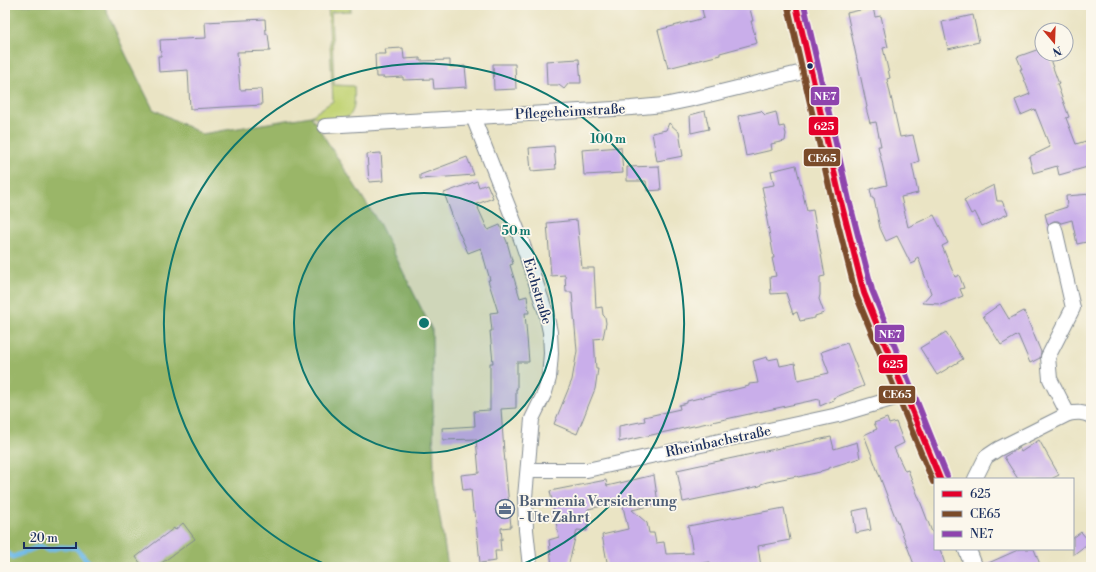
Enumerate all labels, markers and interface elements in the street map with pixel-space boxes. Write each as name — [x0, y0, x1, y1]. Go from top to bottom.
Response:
north arrow — [1034, 22, 1074, 62]
text: N — [1050, 42, 1063, 59]
unlabelled marker — [805, 61, 815, 71]
line badge: NE7 — [810, 86, 840, 106]
text: NE7 — [814, 90, 837, 104]
street label: Pflegeheimstraße — [514, 100, 626, 124]
line badge: 625 — [808, 116, 839, 136]
text: 625 — [814, 120, 834, 134]
text: 100 m — [590, 132, 626, 147]
line badge: CE65 — [803, 148, 841, 167]
text: CE65 — [807, 152, 837, 166]
text: 50 m — [501, 224, 531, 239]
street label: Eichstraße — [518, 256, 556, 327]
centre of rings — [417, 316, 431, 330]
line badge: NE7 — [874, 324, 905, 343]
text: NE7 — [879, 328, 902, 342]
line badge: 625 — [878, 354, 908, 374]
text: 625 — [883, 358, 903, 372]
line badge: CE65 — [878, 385, 916, 404]
text: CE65 — [882, 388, 912, 402]
street label: Rheinbachstraße — [664, 422, 773, 462]
legend — [934, 478, 1074, 550]
text: 625 — [970, 487, 991, 502]
place label: Barmenia Versicherung - Ute Zahrt — [519, 493, 678, 527]
office icon: Barmenia Versicherung - Ute Zahrt — [494, 498, 516, 520]
text: CE65 — [970, 507, 1001, 522]
scale bar — [24, 524, 76, 550]
text: NE7 — [970, 527, 993, 542]
text: 20 m — [30, 531, 58, 546]

